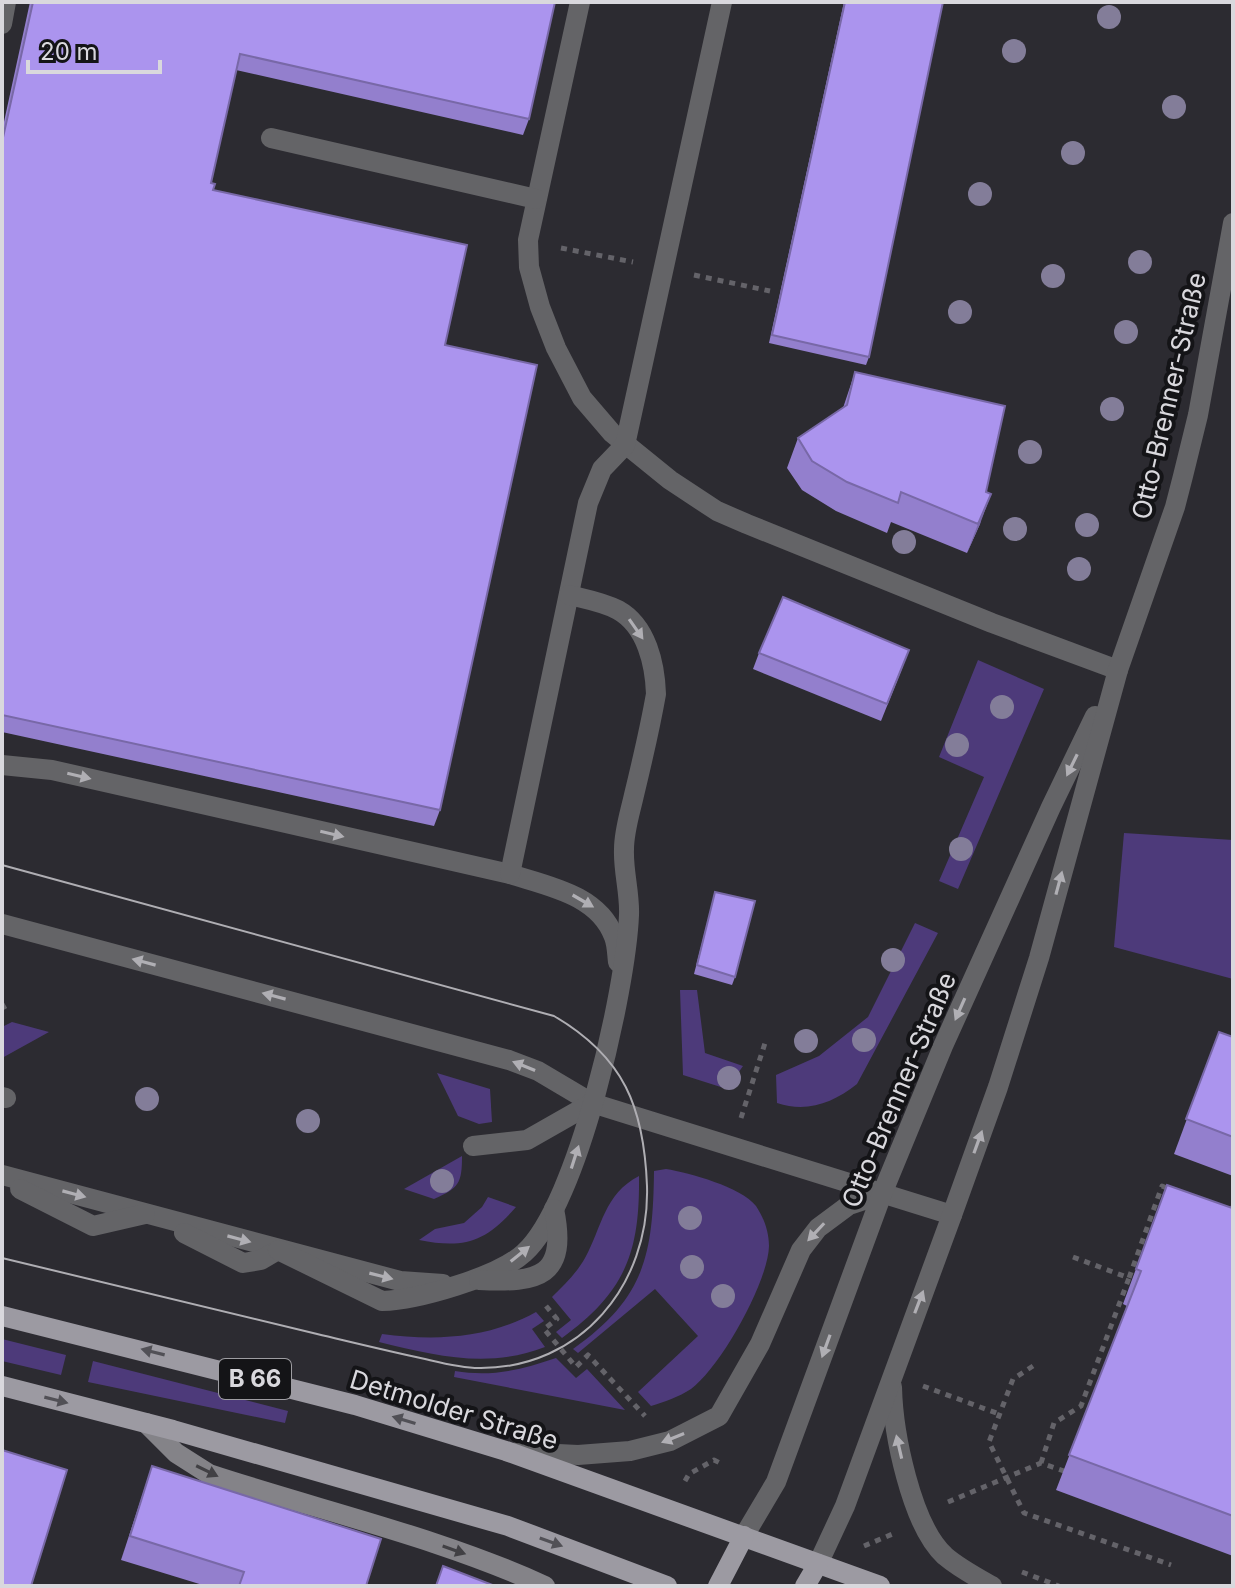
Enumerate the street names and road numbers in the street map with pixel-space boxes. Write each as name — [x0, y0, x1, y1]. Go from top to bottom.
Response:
street label: Otto-Brenner-Straße — [1125, 269, 1212, 522]
street label: Otto-Brenner-Straße — [835, 968, 962, 1212]
road number: B 66 — [219, 1359, 291, 1399]
street label: Detmolder Straße — [346, 1363, 562, 1456]

